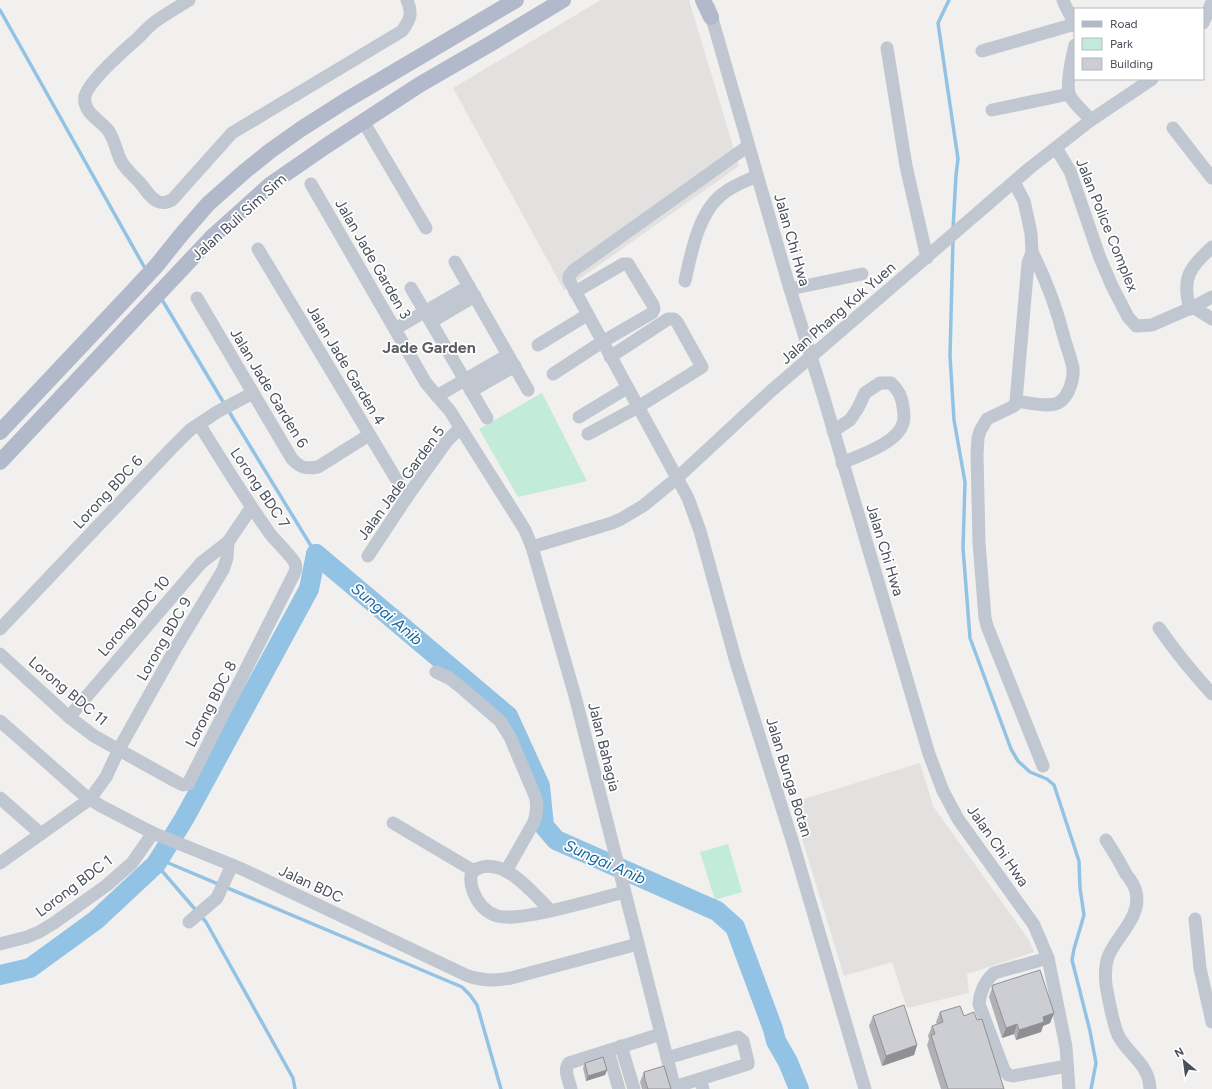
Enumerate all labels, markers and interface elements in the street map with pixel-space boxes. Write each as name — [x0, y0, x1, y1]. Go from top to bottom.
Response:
legend — [1074, 8, 1204, 80]
text: Road — [1110, 17, 1138, 31]
text: Park — [1110, 37, 1133, 51]
text: Building — [1110, 57, 1153, 71]
street label: Jalan Police Complex — [1072, 156, 1142, 294]
street label: Jalan Buli Sim Sim — [188, 170, 290, 264]
street label: Jalan Chi Hwa — [770, 192, 814, 288]
street label: Jalan Jade Garden 3 — [331, 196, 415, 322]
street label: Jalan Phang Kok Yuen — [777, 258, 899, 368]
street label: Jalan Jade Garden 4 — [303, 302, 389, 428]
street label: Jalan Jade Garden 6 — [226, 325, 312, 451]
district label: Jade Garden — [382, 338, 476, 357]
street label: Jalan Jade Garden 5 — [354, 423, 448, 543]
street label: Lorong BDC 7 — [226, 444, 294, 532]
street label: Lorong BDC 6 — [69, 451, 147, 532]
street label: Jalan Chi Hwa — [862, 502, 908, 598]
street label: Lorong BDC 10 — [94, 572, 174, 660]
water label: Sungai Anib — [348, 579, 426, 649]
street label: Lorong BDC 9 — [133, 594, 195, 684]
street label: Lorong BDC 11 — [25, 653, 111, 729]
street label: Lorong BDC 8 — [182, 658, 240, 750]
street label: Jalan Bahagia — [584, 701, 624, 793]
street label: Jalan Bunga Botan — [762, 715, 816, 839]
street label: Jalan Chi Hwa — [963, 802, 1033, 890]
water label: Sungai Anib — [561, 836, 649, 888]
street label: Lorong BDC 1 — [32, 851, 116, 921]
street label: Jalan BDC — [276, 861, 346, 907]
north arrow — [1164, 1041, 1204, 1081]
text: N — [1173, 1045, 1186, 1060]

